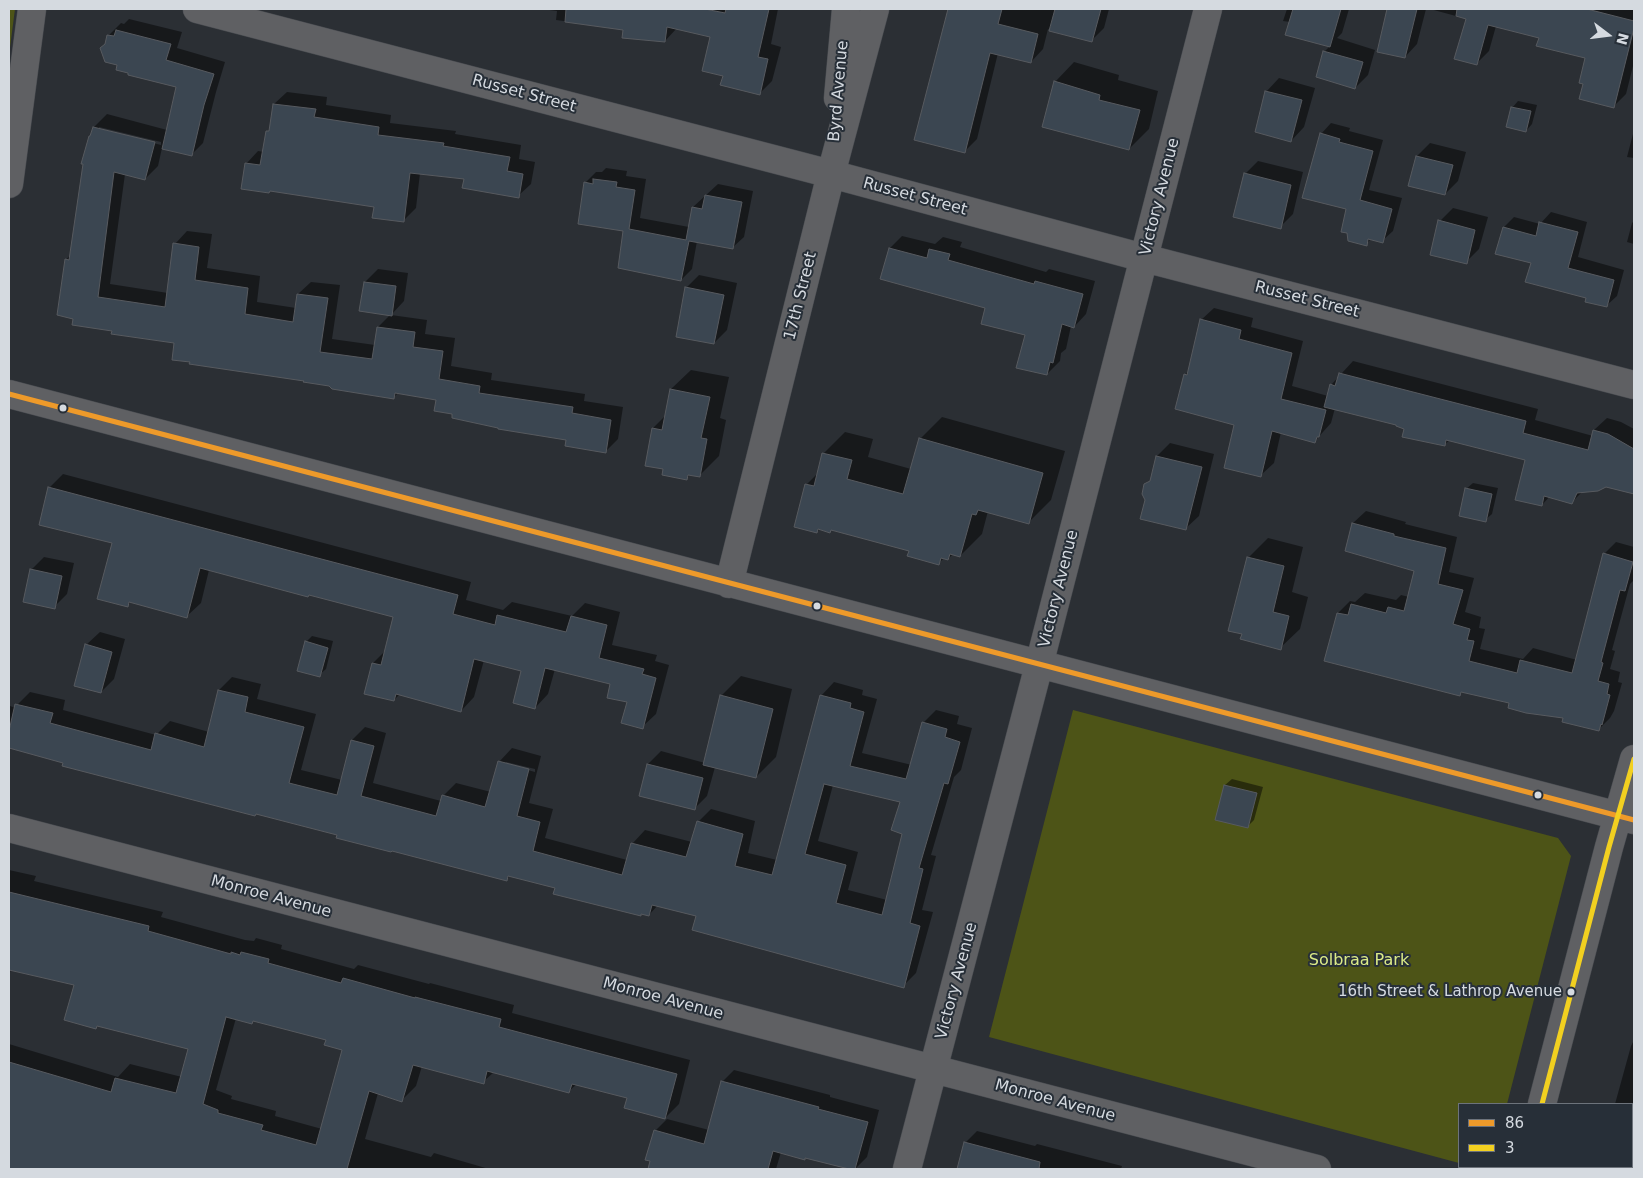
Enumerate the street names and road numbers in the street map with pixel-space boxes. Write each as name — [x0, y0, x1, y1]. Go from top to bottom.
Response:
street label: Byrd Avenue — [825, 40, 853, 142]
street label: Russet Street — [470, 71, 578, 117]
street label: Victory Avenue — [1136, 136, 1184, 258]
street label: Russet Street — [861, 174, 969, 220]
street label: 17th Street — [781, 250, 821, 342]
street label: Russet Street — [1253, 278, 1361, 322]
street label: Victory Avenue — [1035, 528, 1083, 650]
street label: Monroe Avenue — [209, 872, 333, 922]
street label: Victory Avenue — [932, 920, 982, 1042]
street label: Monroe Avenue — [601, 974, 725, 1024]
street label: Monroe Avenue — [993, 1076, 1117, 1126]

